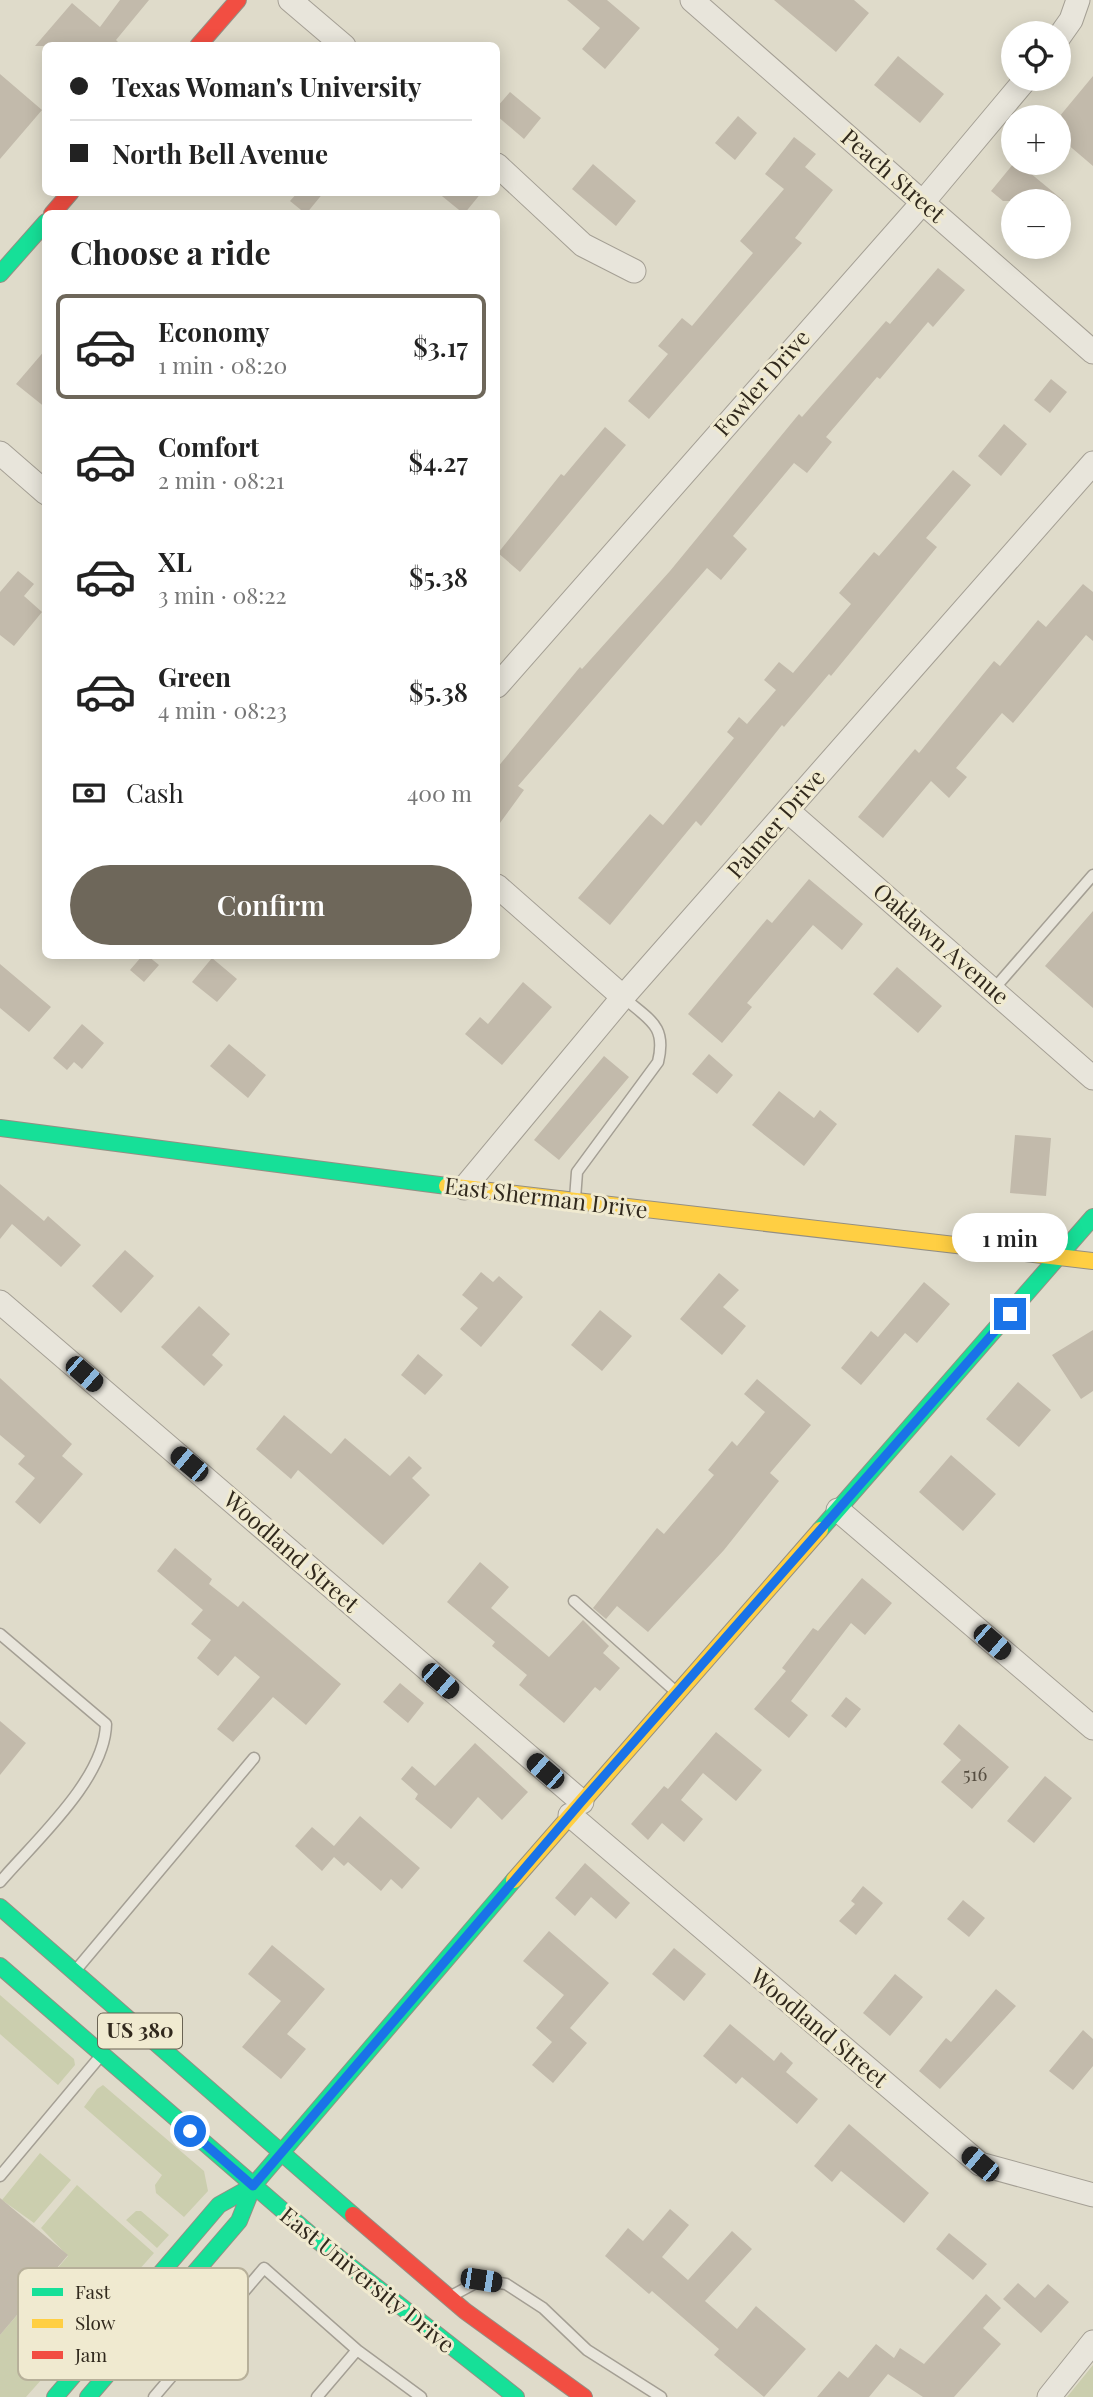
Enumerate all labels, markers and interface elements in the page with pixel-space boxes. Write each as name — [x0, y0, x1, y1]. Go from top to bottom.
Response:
map controls — [1001, 21, 1071, 259]
button: locate — [1001, 21, 1071, 91]
text: Texas Woman's University — [112, 69, 421, 104]
button: + — [1001, 105, 1071, 175]
street label: Peach Street — [835, 121, 953, 229]
text: North Bell Avenue — [112, 136, 328, 171]
button: − — [1001, 189, 1071, 259]
text: Choose a ride — [70, 230, 271, 273]
text: Economy — [158, 314, 269, 349]
icon: car — [74, 315, 137, 378]
street label: Fowler Drive — [706, 322, 816, 442]
text: $3.17 — [413, 329, 468, 364]
text: 1 min · 08:20 — [158, 349, 287, 380]
text: Comfort — [158, 429, 259, 464]
icon: car — [74, 430, 137, 493]
text: $4.27 — [409, 444, 468, 479]
text: 2 min · 08:21 — [158, 464, 285, 495]
text: XL — [158, 544, 192, 579]
icon: car — [74, 545, 137, 608]
text: $5.38 — [409, 559, 468, 594]
text: 3 min · 08:22 — [158, 579, 286, 610]
text: Green — [158, 659, 231, 694]
icon: car — [74, 660, 137, 723]
text: $5.38 — [409, 674, 468, 709]
text: 4 min · 08:23 — [158, 694, 287, 725]
street label: Palmer Drive — [719, 762, 831, 884]
icon: cash — [70, 774, 108, 812]
text: Cash — [126, 775, 184, 810]
text: 400 m — [407, 777, 472, 808]
button: Confirm — [70, 865, 472, 945]
street label: Oaklawn Avenue — [867, 875, 1017, 1011]
street label: East Sherman Drive — [443, 1169, 650, 1224]
callout: 1 min — [952, 1212, 1068, 1262]
text: 1 min — [982, 1222, 1038, 1253]
route end — [994, 1298, 1026, 1330]
car — [62, 1352, 107, 1396]
car — [167, 1442, 212, 1486]
street label: Woodland Street — [217, 1483, 367, 1619]
car — [970, 1620, 1015, 1664]
car — [418, 1659, 463, 1703]
car — [523, 1749, 568, 1793]
house number: 516 — [963, 1760, 988, 1786]
street label: Woodland Street — [744, 1960, 896, 2094]
road number: US 380 — [98, 2014, 182, 2048]
route start — [174, 2115, 206, 2147]
car — [958, 2142, 1003, 2186]
street label: East University Drive — [274, 2199, 462, 2359]
car — [459, 2266, 504, 2294]
legend — [18, 2268, 248, 2380]
text: Fast — [75, 2278, 111, 2304]
text: Slow — [75, 2309, 116, 2335]
text: Jam — [74, 2341, 107, 2367]

